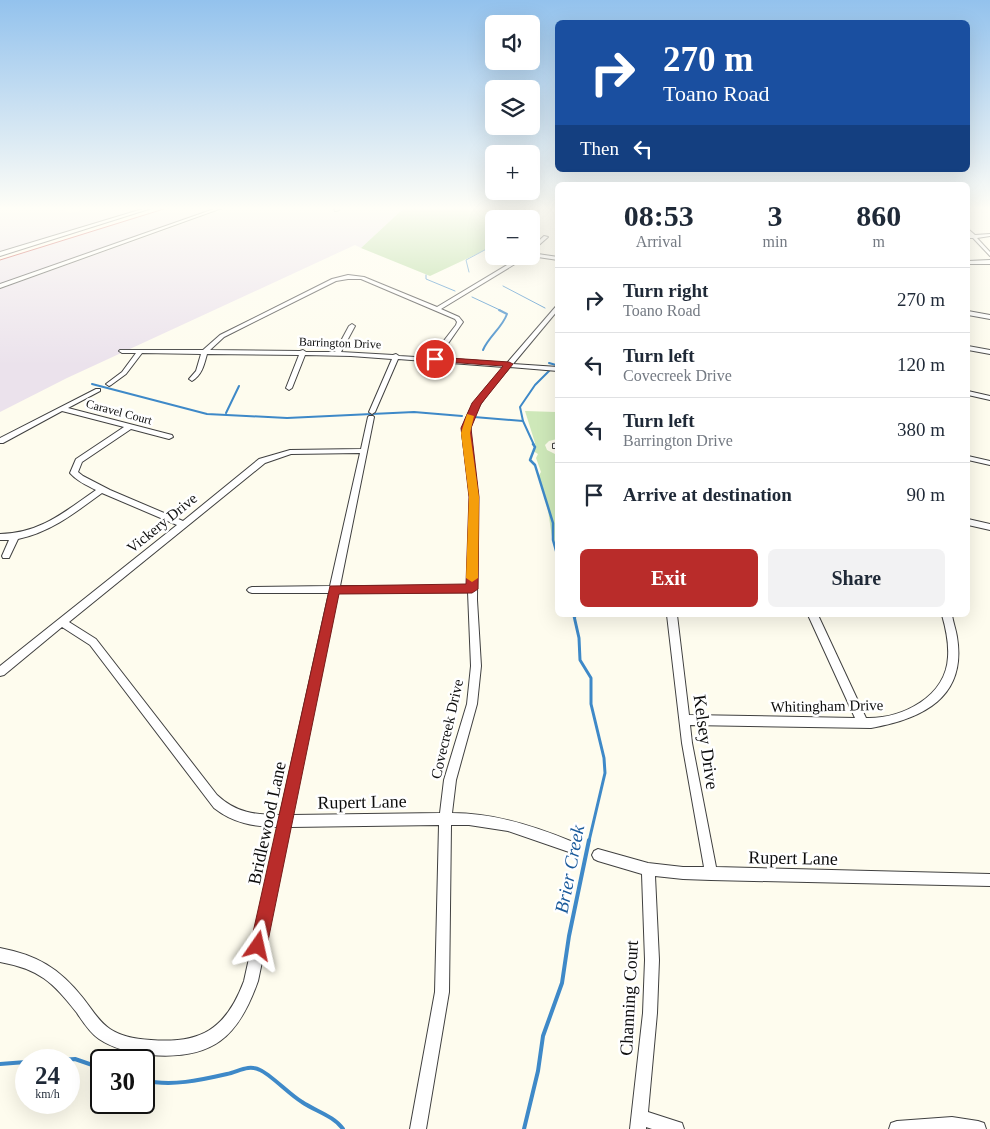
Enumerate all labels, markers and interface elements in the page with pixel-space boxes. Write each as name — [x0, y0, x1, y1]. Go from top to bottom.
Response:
map controls — [485, 15, 540, 265]
button: sound — [485, 15, 540, 70]
icon: right — [580, 40, 645, 105]
text: 270 m — [663, 40, 753, 79]
button: layers — [485, 80, 540, 135]
text: Toano Road — [663, 81, 770, 106]
icon: left — [629, 135, 657, 163]
text: Then — [580, 138, 619, 159]
button: + — [485, 145, 540, 200]
text: 08:53 — [624, 199, 694, 232]
text: 3 — [767, 199, 782, 232]
text: 860 — [856, 199, 901, 232]
button: − — [485, 210, 540, 265]
text: Arrival — [636, 233, 682, 250]
text: min — [763, 233, 787, 250]
text: m — [872, 233, 885, 250]
text: Turn right — [623, 280, 708, 301]
icon: right — [580, 286, 608, 314]
text: 270 m — [897, 289, 945, 310]
text: Toano Road — [623, 302, 701, 319]
street label: Barrington Drive — [299, 335, 381, 351]
pin — [414, 338, 456, 380]
icon: arrive — [421, 345, 449, 373]
text: Turn left — [623, 345, 695, 366]
icon: left — [580, 351, 608, 379]
text: 120 m — [897, 354, 945, 375]
text: Covecreek Drive — [623, 367, 732, 384]
street label: Caravel Court — [85, 396, 154, 428]
text: Turn left — [623, 410, 695, 431]
icon: left — [580, 416, 608, 444]
text: 380 m — [897, 419, 945, 440]
text: Barrington Drive — [623, 432, 733, 449]
icon: arrive — [580, 481, 608, 509]
text: Arrive at destination — [623, 484, 792, 505]
text: 90 m — [906, 484, 945, 505]
street label: Vickery Drive — [124, 490, 200, 556]
button: Exit — [580, 549, 758, 607]
button: Share — [768, 549, 945, 607]
street label: Covecreek Drive — [428, 677, 466, 781]
street label: Kelsey Drive — [689, 693, 723, 791]
street label: Whitingham Drive — [770, 697, 884, 715]
street label: Bridlewood Lane — [244, 760, 290, 886]
street label: Rupert Lane — [317, 791, 407, 813]
water label: Brier Creek — [551, 823, 588, 915]
street label: Rupert Lane — [748, 847, 838, 869]
position arrow — [231, 919, 283, 971]
street label: Channing Court — [616, 940, 642, 1056]
speed limit sign: 30 — [90, 1049, 155, 1114]
text: 24 — [35, 1062, 60, 1089]
text: km/h — [35, 1087, 60, 1101]

